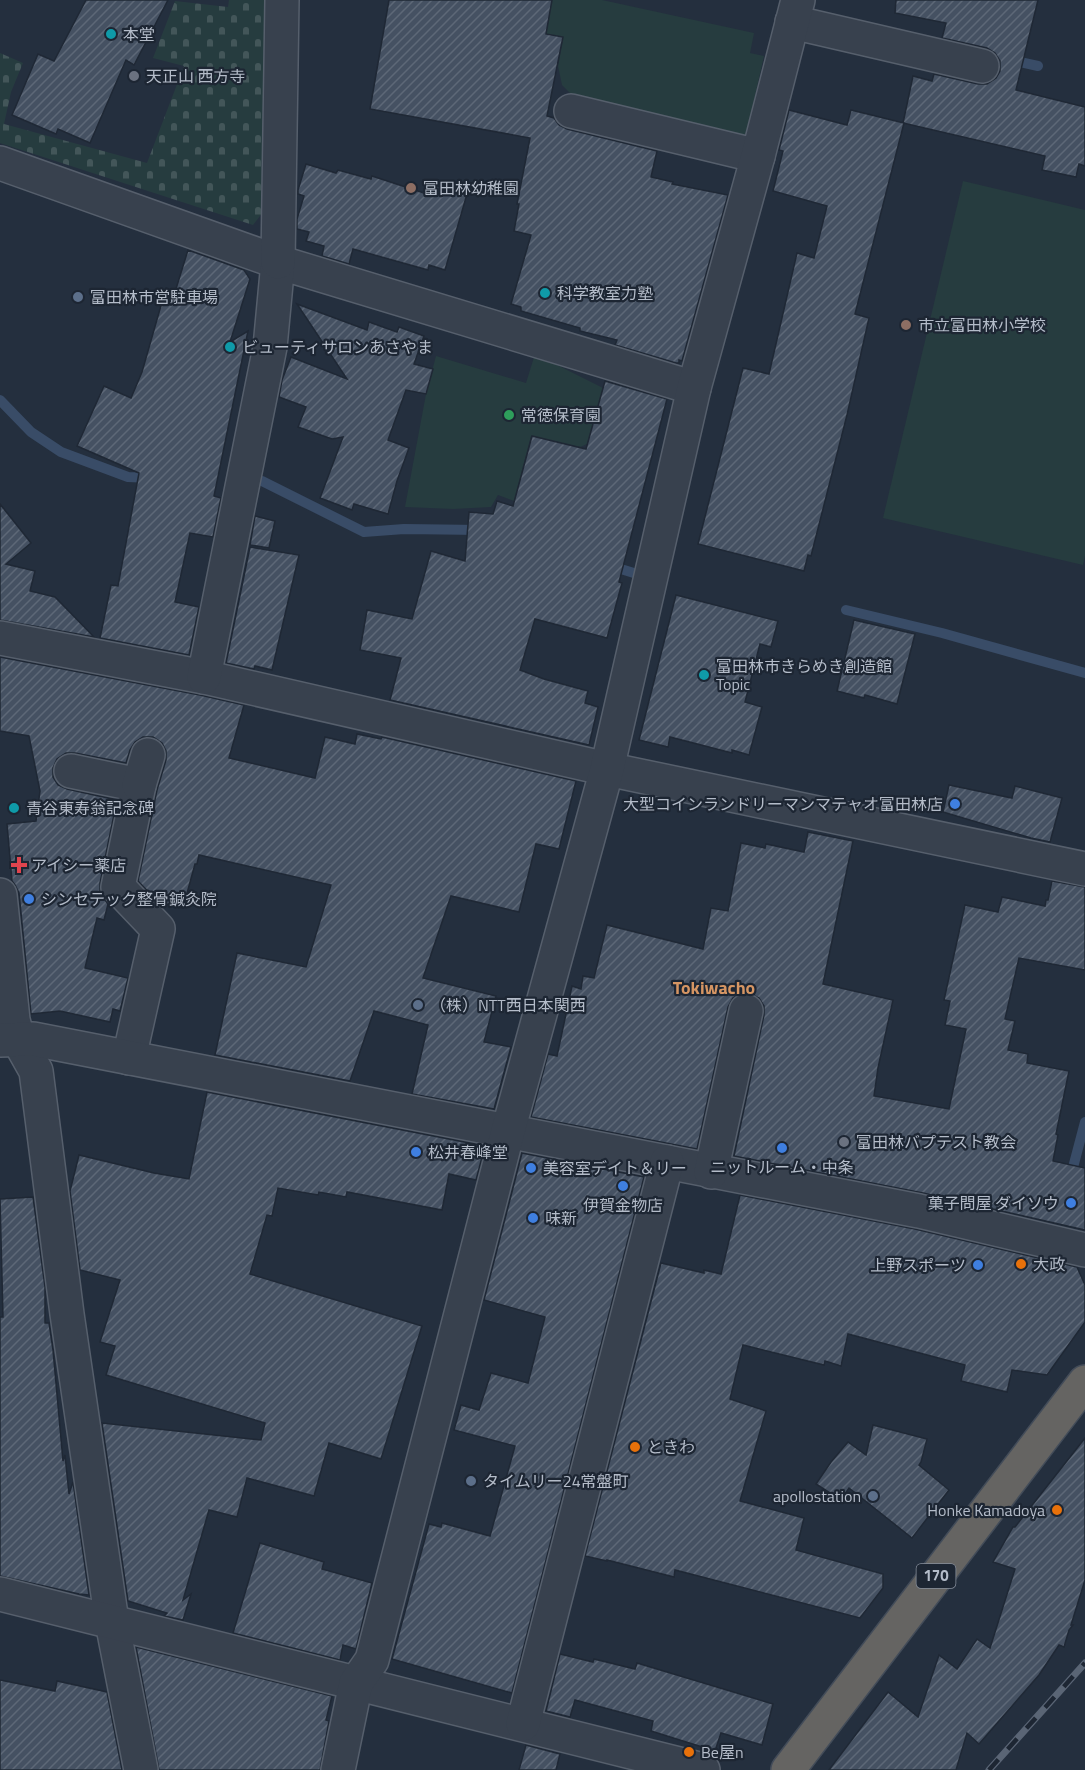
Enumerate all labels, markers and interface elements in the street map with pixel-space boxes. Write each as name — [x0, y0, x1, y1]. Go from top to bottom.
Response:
place label: 本堂 — [123, 22, 155, 46]
marker: 本堂 — [104, 27, 118, 41]
place label: 天正山 西方寺 — [146, 64, 246, 88]
marker: 天正山 西方寺 — [127, 69, 141, 83]
place label: 富田林幼稚園 — [423, 176, 519, 200]
marker: 富田林幼稚園 — [404, 181, 418, 195]
place label: 科学教室力塾 — [557, 281, 653, 305]
place label: 富田林市営駐車場 — [90, 285, 218, 309]
marker: 科学教室力塾 — [538, 286, 552, 300]
marker: 富田林市営駐車場 — [71, 290, 85, 304]
place label: 市立富田林小学校 — [918, 313, 1046, 337]
marker: 市立富田林小学校 — [899, 318, 913, 332]
place label: ビューティサロンあさやま — [242, 335, 433, 359]
marker: ビューティサロンあさやま — [223, 340, 237, 354]
place label: 常徳保育園 — [521, 403, 601, 427]
marker: 常徳保育園 — [502, 408, 516, 422]
place label: 富田林市きらめき創造館 Topic — [716, 654, 892, 696]
marker: 富田林市きらめき創造館 Topic — [697, 668, 711, 682]
place label: 大型コインランドリーマンマテャオ富田林店 — [623, 792, 943, 816]
place label: 青谷東寿翁記念碑 — [26, 796, 154, 820]
marker: 大型コインランドリーマンマテャオ富田林店 — [948, 797, 962, 811]
marker: 青谷東寿翁記念碑 — [7, 801, 21, 815]
place label: アイシー薬店 — [31, 853, 126, 877]
marker: アイシー薬店 — [12, 858, 26, 872]
place label: シンセテック整骨鍼灸院 — [41, 887, 217, 911]
marker: シンセテック整骨鍼灸院 — [22, 892, 36, 906]
district label: Tokiwacho — [673, 974, 755, 1001]
place label: （株）NTT西日本関西 — [430, 993, 586, 1017]
marker: （株）NTT西日本関西 — [411, 998, 425, 1012]
place label: 富田林バプテスト教会 — [856, 1130, 1016, 1154]
marker: 富田林バプテスト教会 — [837, 1135, 851, 1149]
place label: 松井春峰堂 — [428, 1140, 508, 1164]
marker: ニットルーム・中条 — [775, 1141, 789, 1155]
marker: 松井春峰堂 — [409, 1145, 423, 1159]
place label: ニットルーム・中条 — [710, 1155, 854, 1179]
place label: 美容室デイト＆リー — [543, 1156, 687, 1180]
marker: 美容室デイト＆リー — [524, 1161, 538, 1175]
marker: 伊賀金物店 — [616, 1179, 630, 1193]
place label: 菓子問屋 ダイソウ — [927, 1191, 1059, 1215]
place label: 伊賀金物店 — [583, 1193, 663, 1217]
marker: 菓子問屋 ダイソウ — [1064, 1196, 1078, 1210]
place label: 味新 — [545, 1206, 577, 1230]
marker: 味新 — [526, 1211, 540, 1225]
place label: 大政 — [1033, 1252, 1065, 1276]
place label: 上野スポーツ — [870, 1253, 966, 1277]
marker: 大政 — [1014, 1257, 1028, 1271]
marker: 上野スポーツ — [971, 1258, 985, 1272]
place label: ときわ — [647, 1435, 695, 1459]
marker: ときわ — [628, 1440, 642, 1454]
place label: タイムリー24常盤町 — [483, 1469, 629, 1493]
marker: タイムリー24常盤町 — [464, 1474, 478, 1488]
place label: apollostation — [773, 1484, 861, 1508]
marker: apollostation — [866, 1489, 880, 1503]
place label: Honke Kamadoya — [927, 1498, 1045, 1522]
marker: Honke Kamadoya — [1050, 1503, 1064, 1517]
road number: 170 — [916, 1564, 956, 1588]
place label: Be屋n — [701, 1740, 744, 1764]
marker: Be屋n — [682, 1745, 696, 1759]

